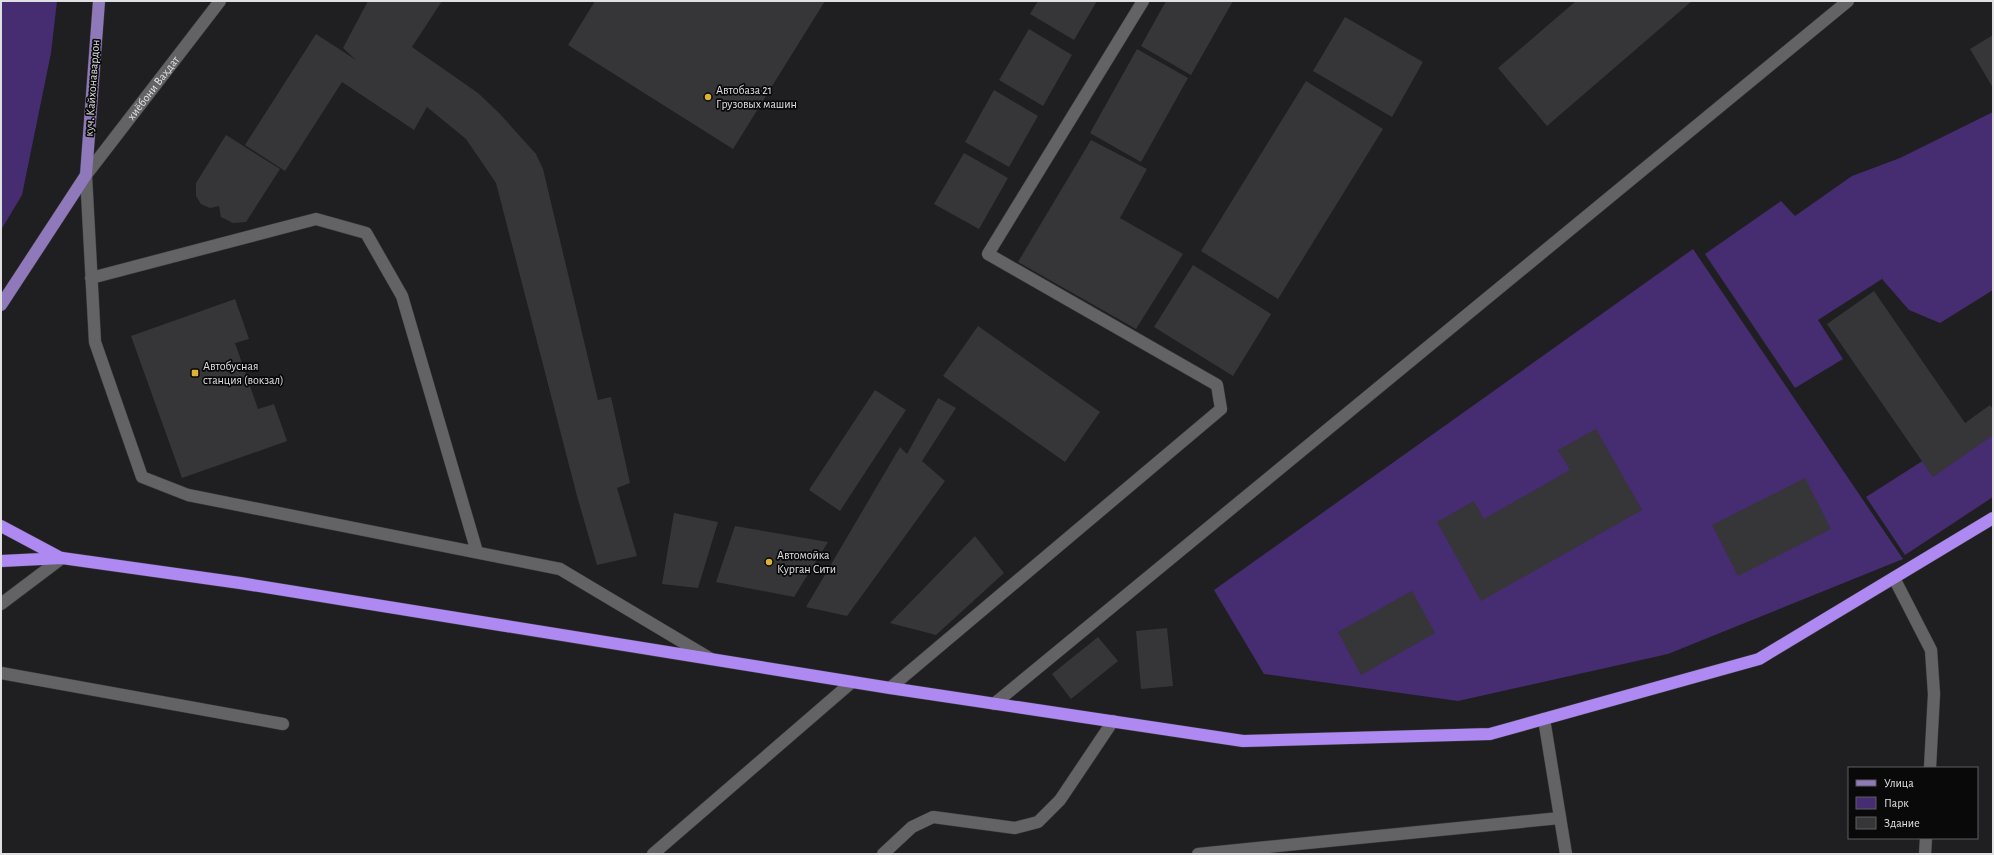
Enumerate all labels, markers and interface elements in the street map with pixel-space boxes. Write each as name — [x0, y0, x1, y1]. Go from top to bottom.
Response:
street label: куч. Кайхонавардон — [83, 39, 102, 137]
street label: хиёбони Ваҳдат — [125, 53, 182, 122]
place label: Автобаза 21 Грузовых машин — [716, 84, 797, 111]
marker: Автобаза 21 Грузовых машин — [703, 92, 713, 102]
place label: Автобусная станция (вокзал) — [203, 360, 284, 386]
marker: Автобусная станция (вокзал) — [190, 368, 200, 378]
place label: Автомойка Курган Сити — [777, 549, 836, 576]
marker: Автомойка Курган Сити — [764, 557, 774, 567]
legend — [1848, 767, 1978, 839]
text: Улица — [1884, 777, 1914, 789]
text: Парк — [1884, 797, 1909, 809]
text: Здание — [1884, 817, 1920, 829]

